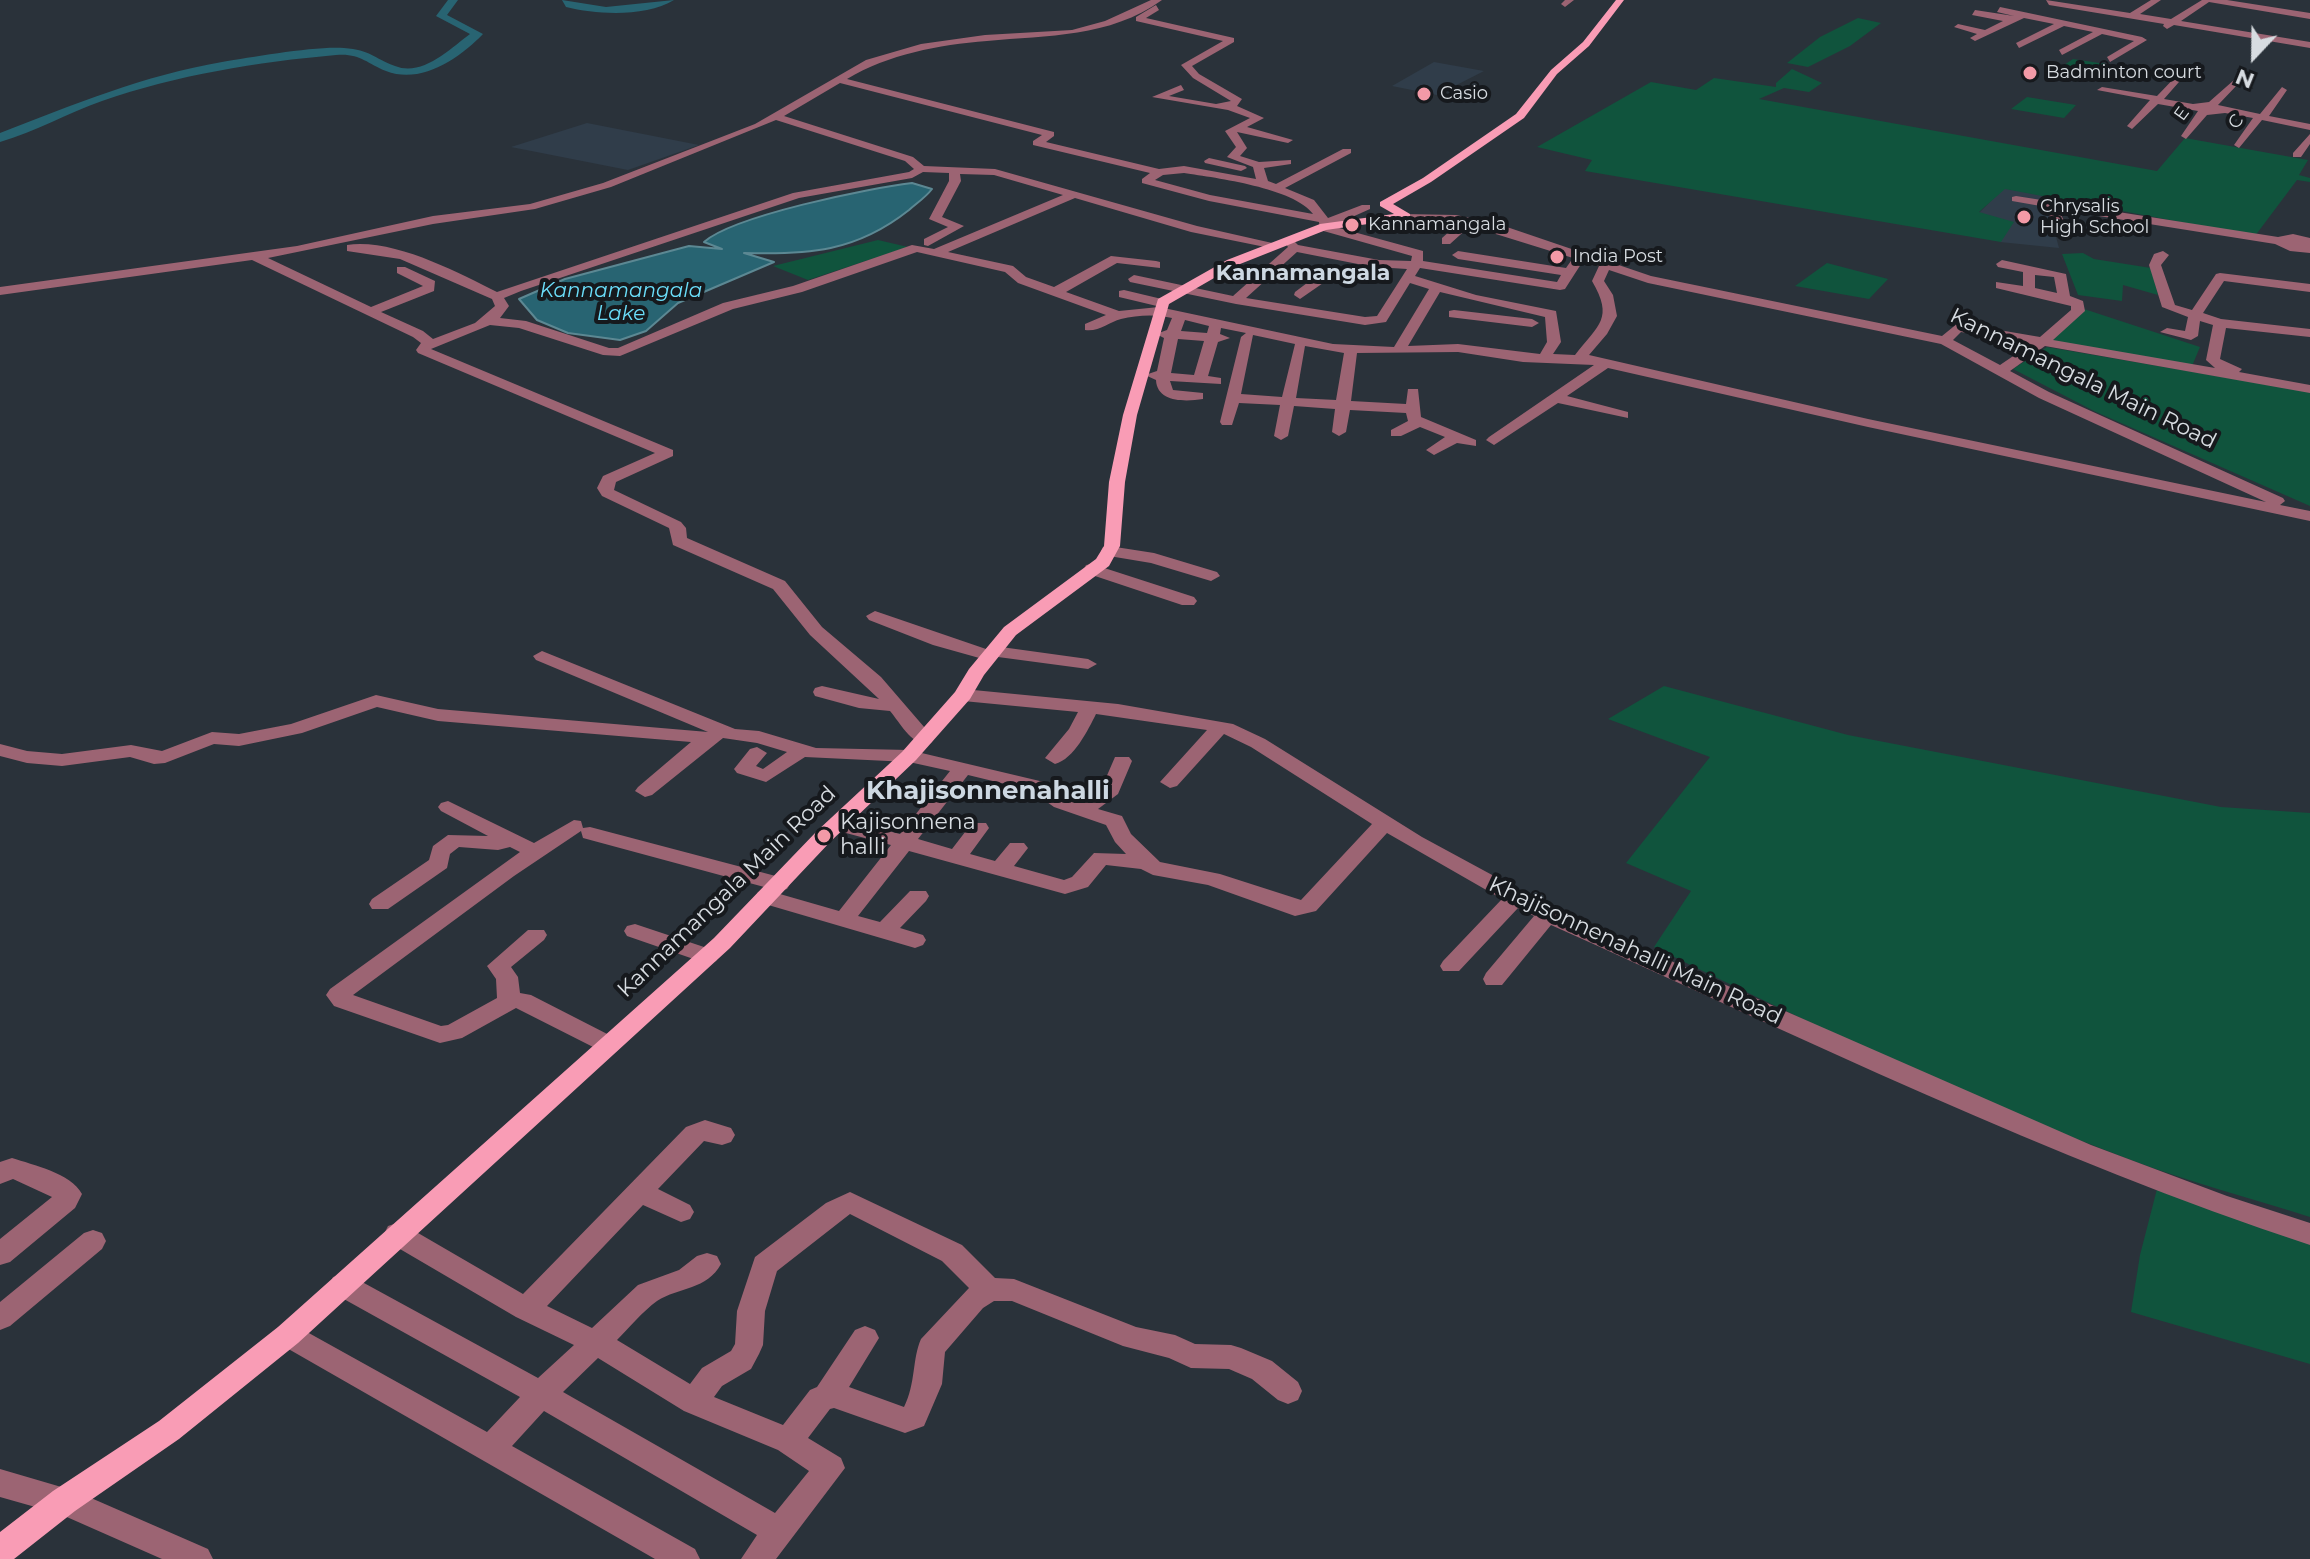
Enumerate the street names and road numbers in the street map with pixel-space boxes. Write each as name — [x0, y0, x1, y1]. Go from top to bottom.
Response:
street label: E — [2170, 103, 2194, 125]
street label: C — [2224, 110, 2248, 134]
street label: Kannamangala Main Road — [1946, 303, 2220, 455]
street label: Kannamangala Main Road — [612, 781, 842, 1003]
street label: Khajisonnenahalli Main Road — [1484, 871, 1786, 1031]

